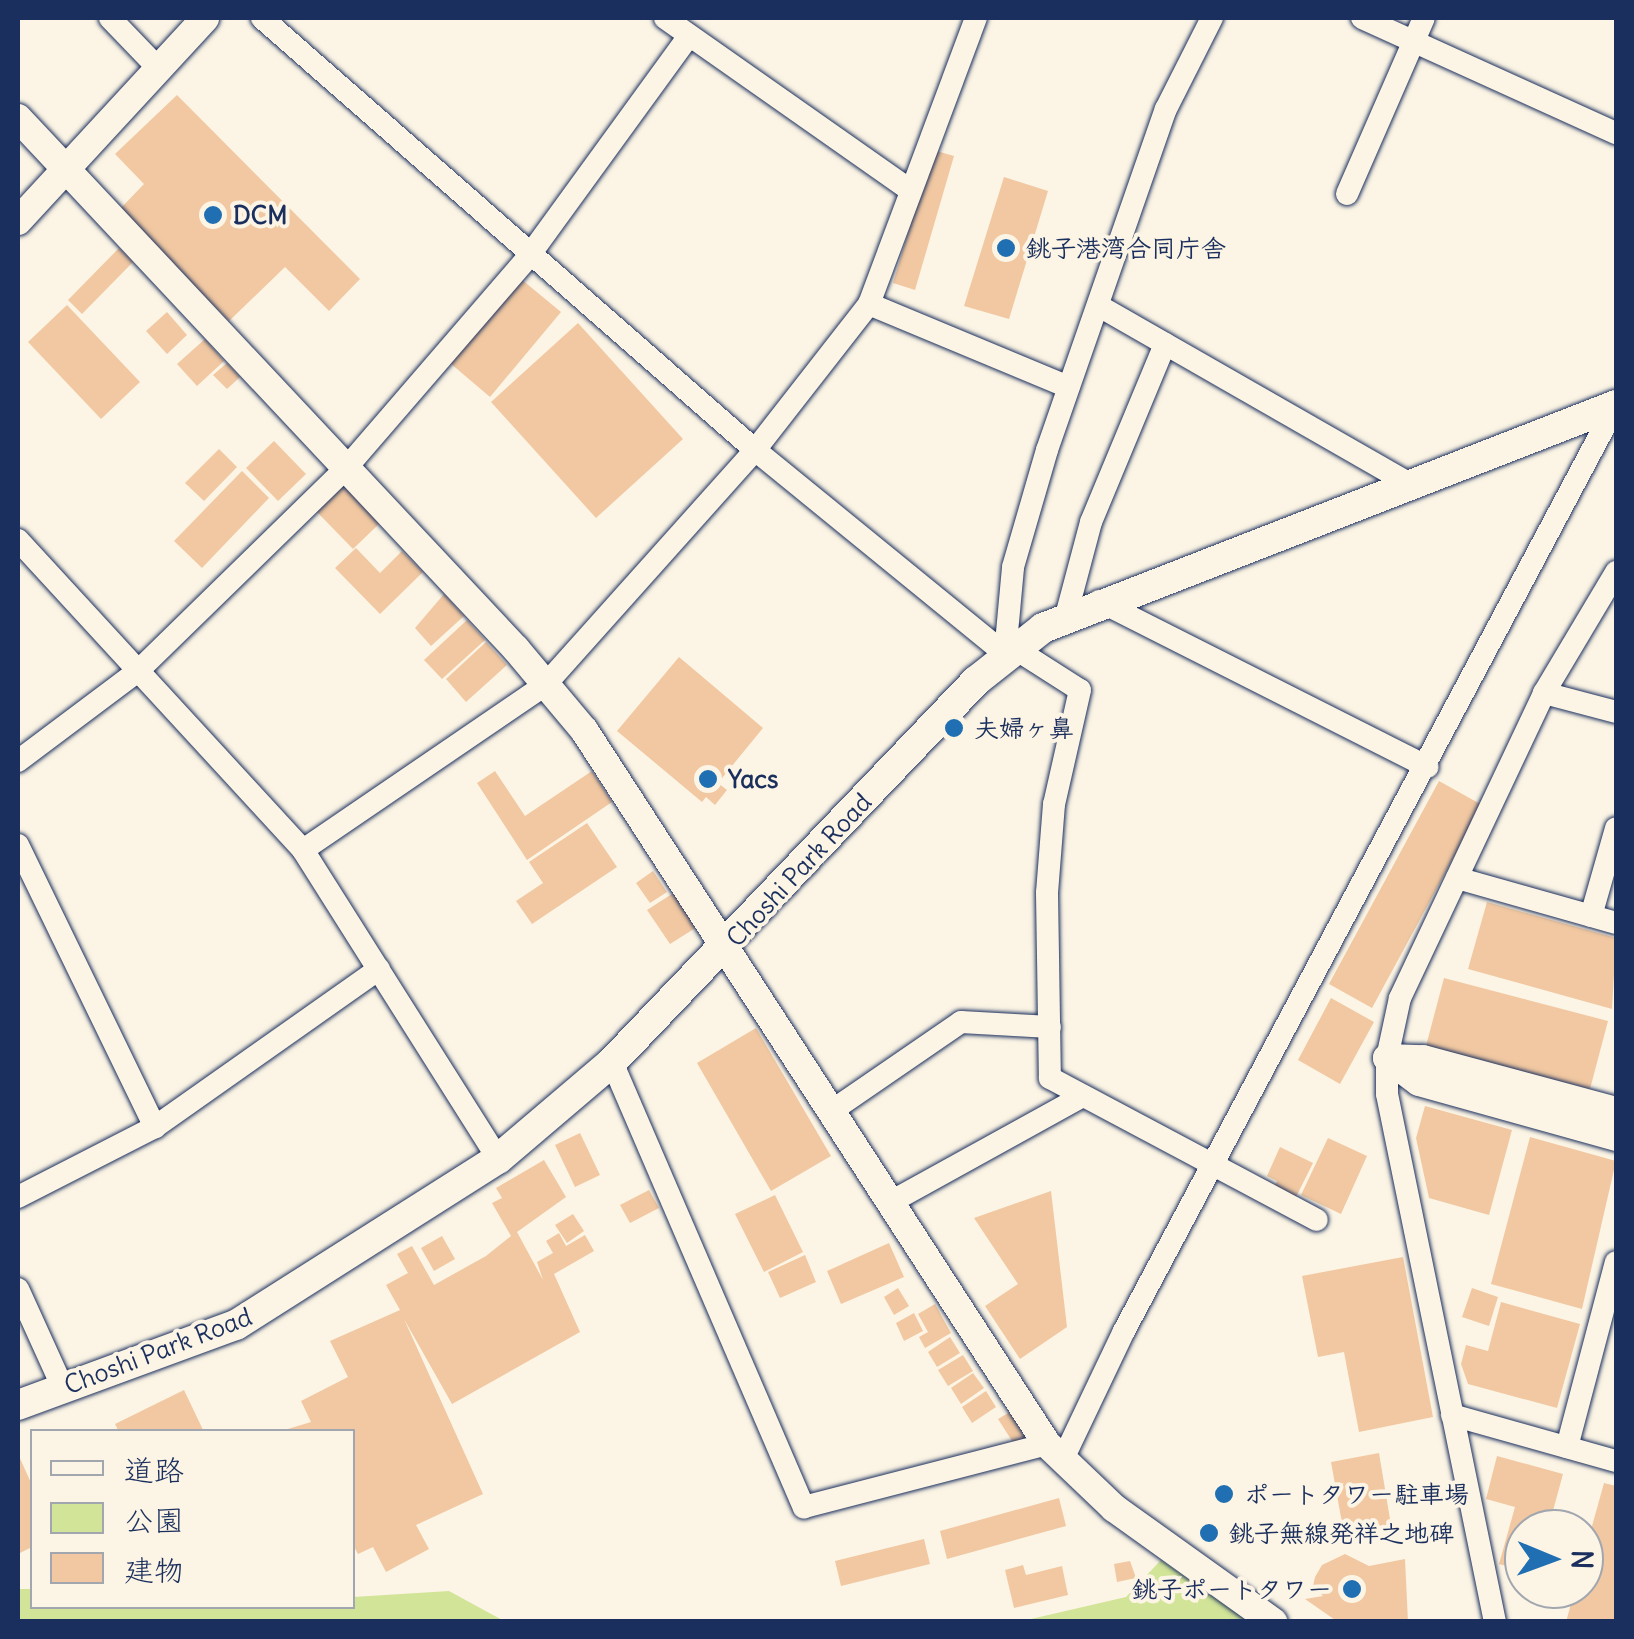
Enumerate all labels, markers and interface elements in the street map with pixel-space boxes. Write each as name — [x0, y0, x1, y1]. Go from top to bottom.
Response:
place label: DCM — [233, 200, 287, 230]
marker: DCM — [202, 204, 224, 226]
place label: 銚子港湾合同庁舎 — [1026, 233, 1226, 263]
marker: 銚子港湾合同庁舎 — [995, 237, 1017, 259]
place label: 夫婦ヶ鼻 — [974, 713, 1074, 743]
marker: 夫婦ヶ鼻 — [943, 717, 965, 739]
place label: Yacs — [728, 764, 778, 794]
marker: Yacs — [697, 768, 719, 790]
street label: Choshi Park Road — [720, 787, 878, 953]
street label: Choshi Park Road — [60, 1301, 256, 1401]
legend — [30, 1429, 355, 1609]
text: 道路 — [124, 1451, 184, 1489]
place label: ポートタワー駐車場 — [1244, 1479, 1469, 1509]
marker: ポートタワー駐車場 — [1213, 1483, 1235, 1505]
text: 公園 — [124, 1501, 184, 1539]
north arrow — [1504, 1509, 1604, 1609]
place label: 銚子無線発祥之地碑 — [1229, 1518, 1454, 1548]
marker: 銚子無線発祥之地碑 — [1198, 1522, 1220, 1544]
text: N — [1564, 1549, 1600, 1569]
text: 建物 — [124, 1551, 184, 1589]
place label: 銚子ポートタワー — [1132, 1574, 1332, 1604]
marker: 銚子ポートタワー — [1341, 1578, 1363, 1600]

